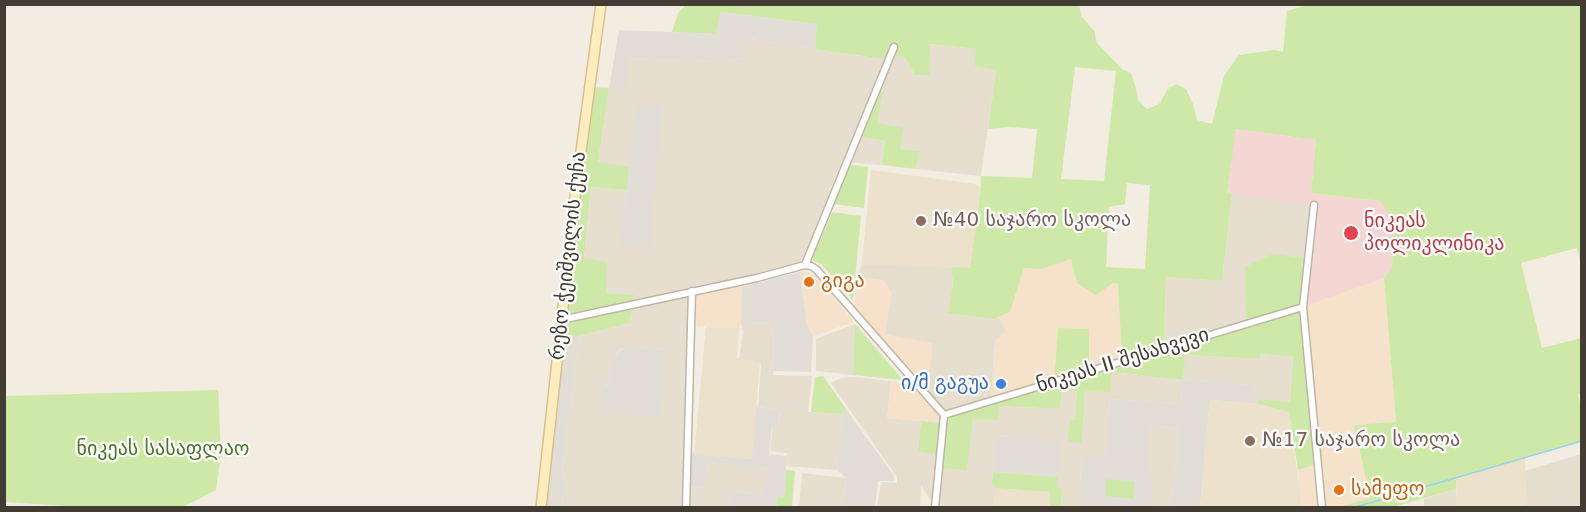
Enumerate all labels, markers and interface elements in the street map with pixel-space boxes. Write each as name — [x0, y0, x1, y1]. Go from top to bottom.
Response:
street label: რეზო ჭეიშვილის ქუჩა — [546, 150, 592, 362]
place label: №40 საჯარო სკოლა — [933, 209, 1131, 233]
place label: ნიკეას პოლიკლინიკა — [1364, 210, 1505, 257]
marker: №40 საჯარო სკოლა — [914, 214, 928, 228]
marker: ნიკეას პოლიკლინიკა — [1342, 224, 1360, 242]
place label: გიგა — [821, 270, 865, 294]
marker: გიგა — [802, 275, 816, 289]
street label: ნიკეას II შესახვევი — [1034, 323, 1212, 399]
place label: ი/მ გაგუა — [901, 372, 989, 396]
marker: ი/მ გაგუა — [994, 377, 1008, 391]
place label: №17 საჯარო სკოლა — [1262, 429, 1460, 453]
marker: №17 საჯარო სკოლა — [1243, 434, 1257, 448]
park label: ნიკეას სასაფლაო — [76, 438, 250, 462]
place label: სამეფო — [1351, 478, 1424, 502]
marker: სამეფო — [1332, 483, 1346, 497]

